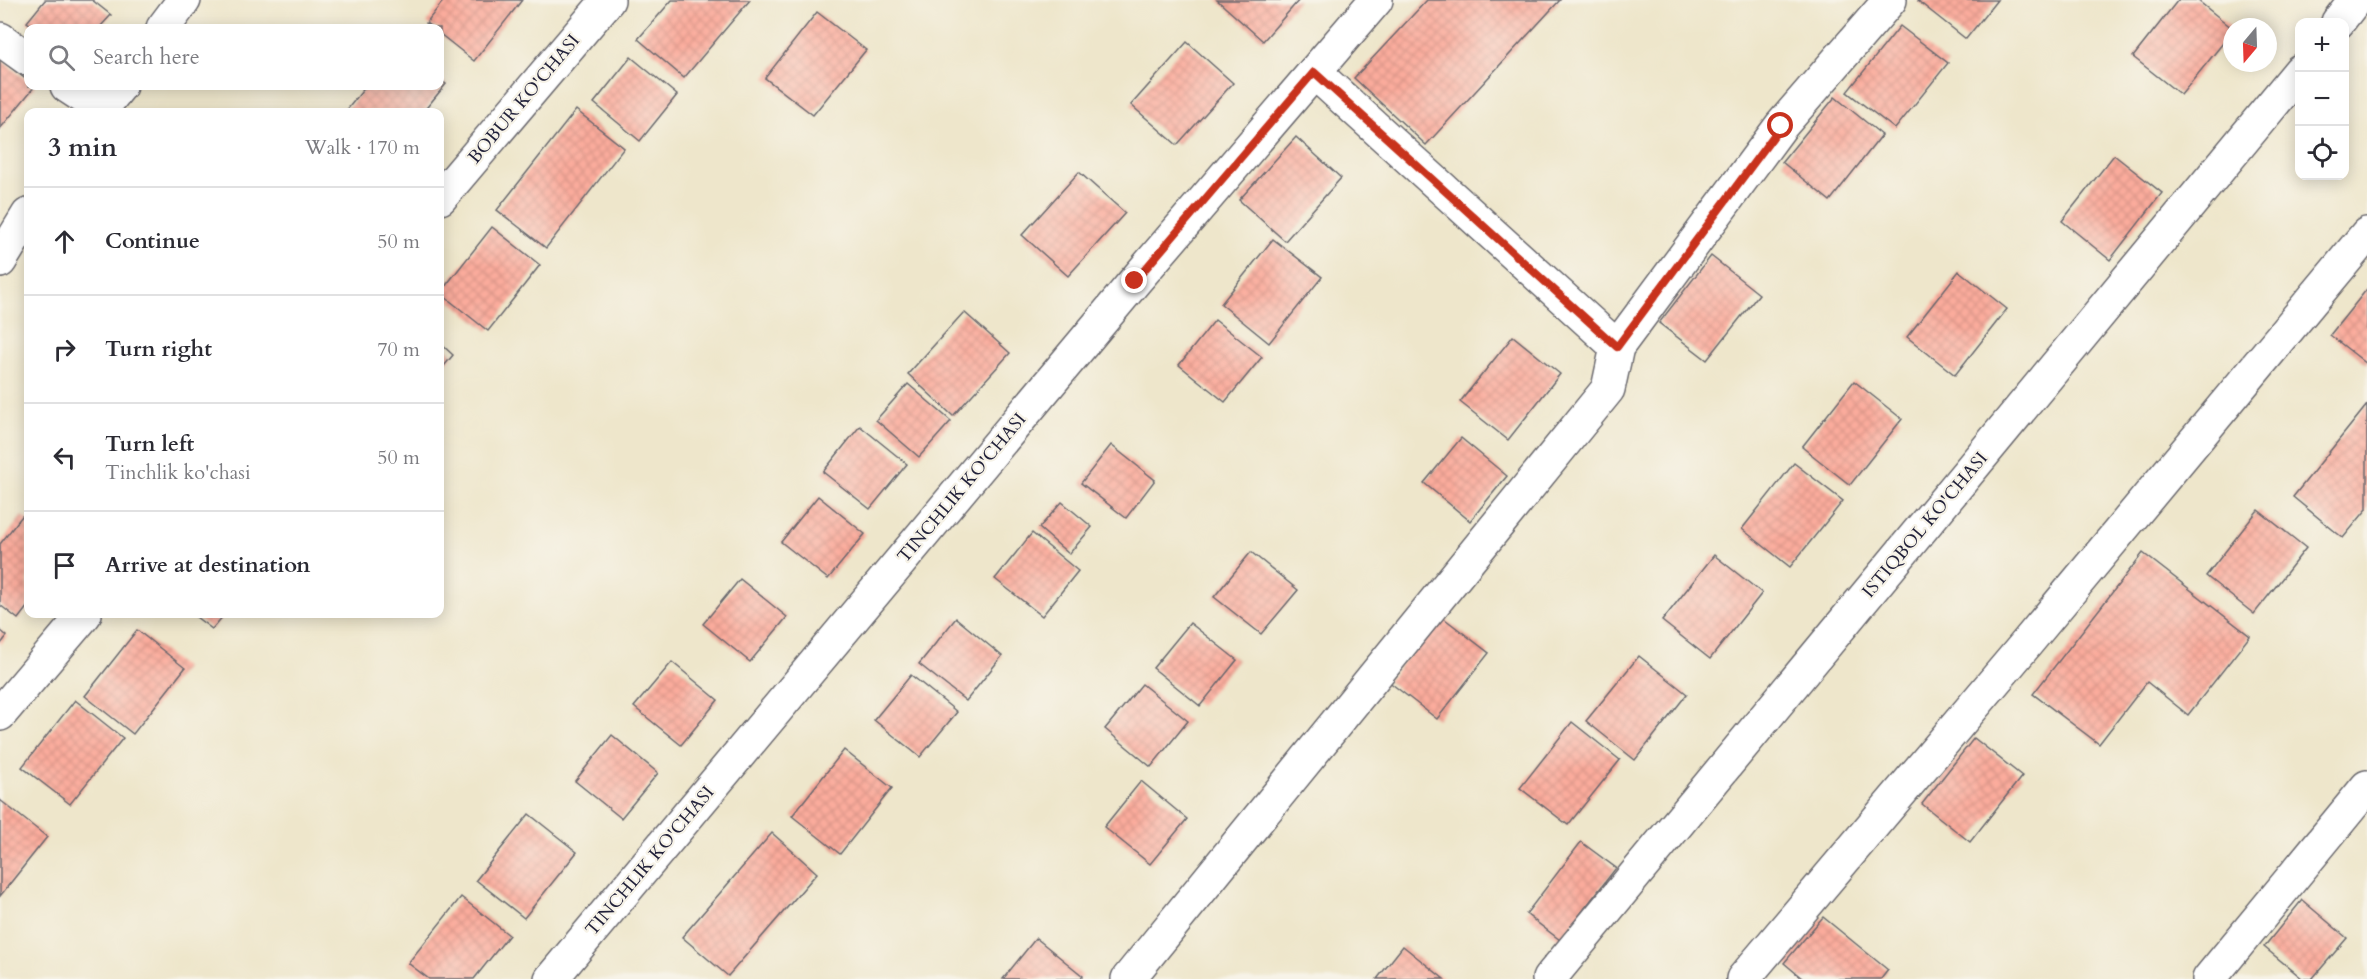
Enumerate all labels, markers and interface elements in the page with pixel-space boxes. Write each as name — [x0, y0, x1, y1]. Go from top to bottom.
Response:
north arrow — [2223, 18, 2277, 72]
map controls — [2295, 18, 2349, 180]
button: + — [2295, 18, 2349, 72]
search box — [24, 24, 444, 90]
street label: BOBUR KO'CHASI — [462, 29, 586, 169]
icon: search — [45, 41, 78, 74]
text: Search here — [93, 42, 200, 72]
button: − — [2295, 72, 2349, 126]
route start — [1767, 112, 1793, 138]
button: locate — [2295, 126, 2349, 180]
text: 3 min — [48, 130, 117, 165]
text: Walk · 170 m — [305, 134, 420, 161]
icon: ahead — [48, 225, 81, 258]
text: Continue — [105, 226, 200, 256]
text: 50 m — [377, 228, 420, 255]
route end — [1121, 267, 1147, 293]
icon: right — [48, 333, 81, 366]
text: Turn right — [105, 334, 212, 364]
text: 70 m — [377, 336, 420, 363]
street label: TINCHLIK KO'CHASI — [892, 408, 1032, 568]
text: Turn left — [105, 429, 194, 459]
icon: left — [48, 441, 81, 474]
text: 50 m — [377, 444, 420, 471]
street label: ISTIQBOL KO'CHASI — [1856, 447, 1994, 603]
text: Tinchlik ko'chasi — [105, 459, 251, 486]
icon: arrive — [48, 549, 81, 582]
text: Arrive at destination — [105, 550, 310, 580]
street label: TINCHLIK KO'CHASI — [580, 781, 720, 941]

